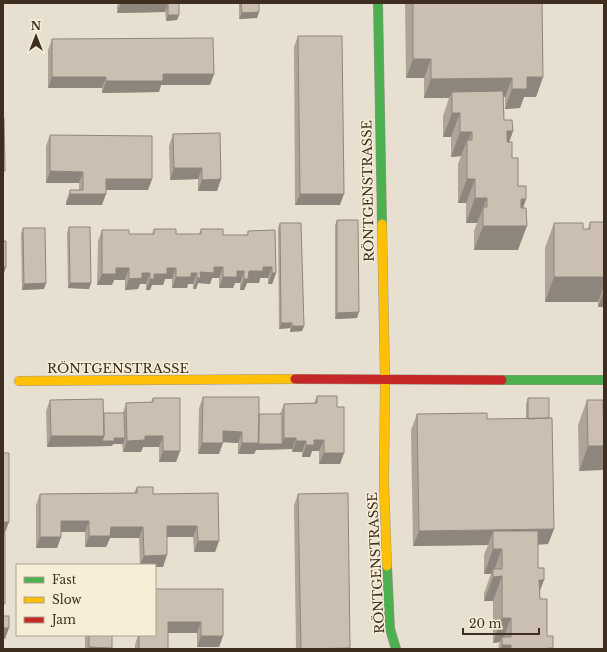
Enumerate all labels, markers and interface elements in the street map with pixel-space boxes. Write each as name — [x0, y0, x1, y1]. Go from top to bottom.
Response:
north arrow — [16, 16, 56, 56]
text: N — [31, 19, 42, 33]
street label: RÖNTGENSTRASSE — [358, 120, 378, 262]
street label: RÖNTGENSTRASSE — [47, 360, 189, 377]
street label: RÖNTGENSTRASSE — [364, 492, 388, 634]
legend — [16, 564, 156, 636]
text: Fast — [52, 572, 77, 587]
text: Slow — [52, 592, 82, 607]
scale bar — [463, 610, 539, 636]
text: Jam — [50, 612, 76, 627]
text: 20 m — [469, 616, 501, 631]

